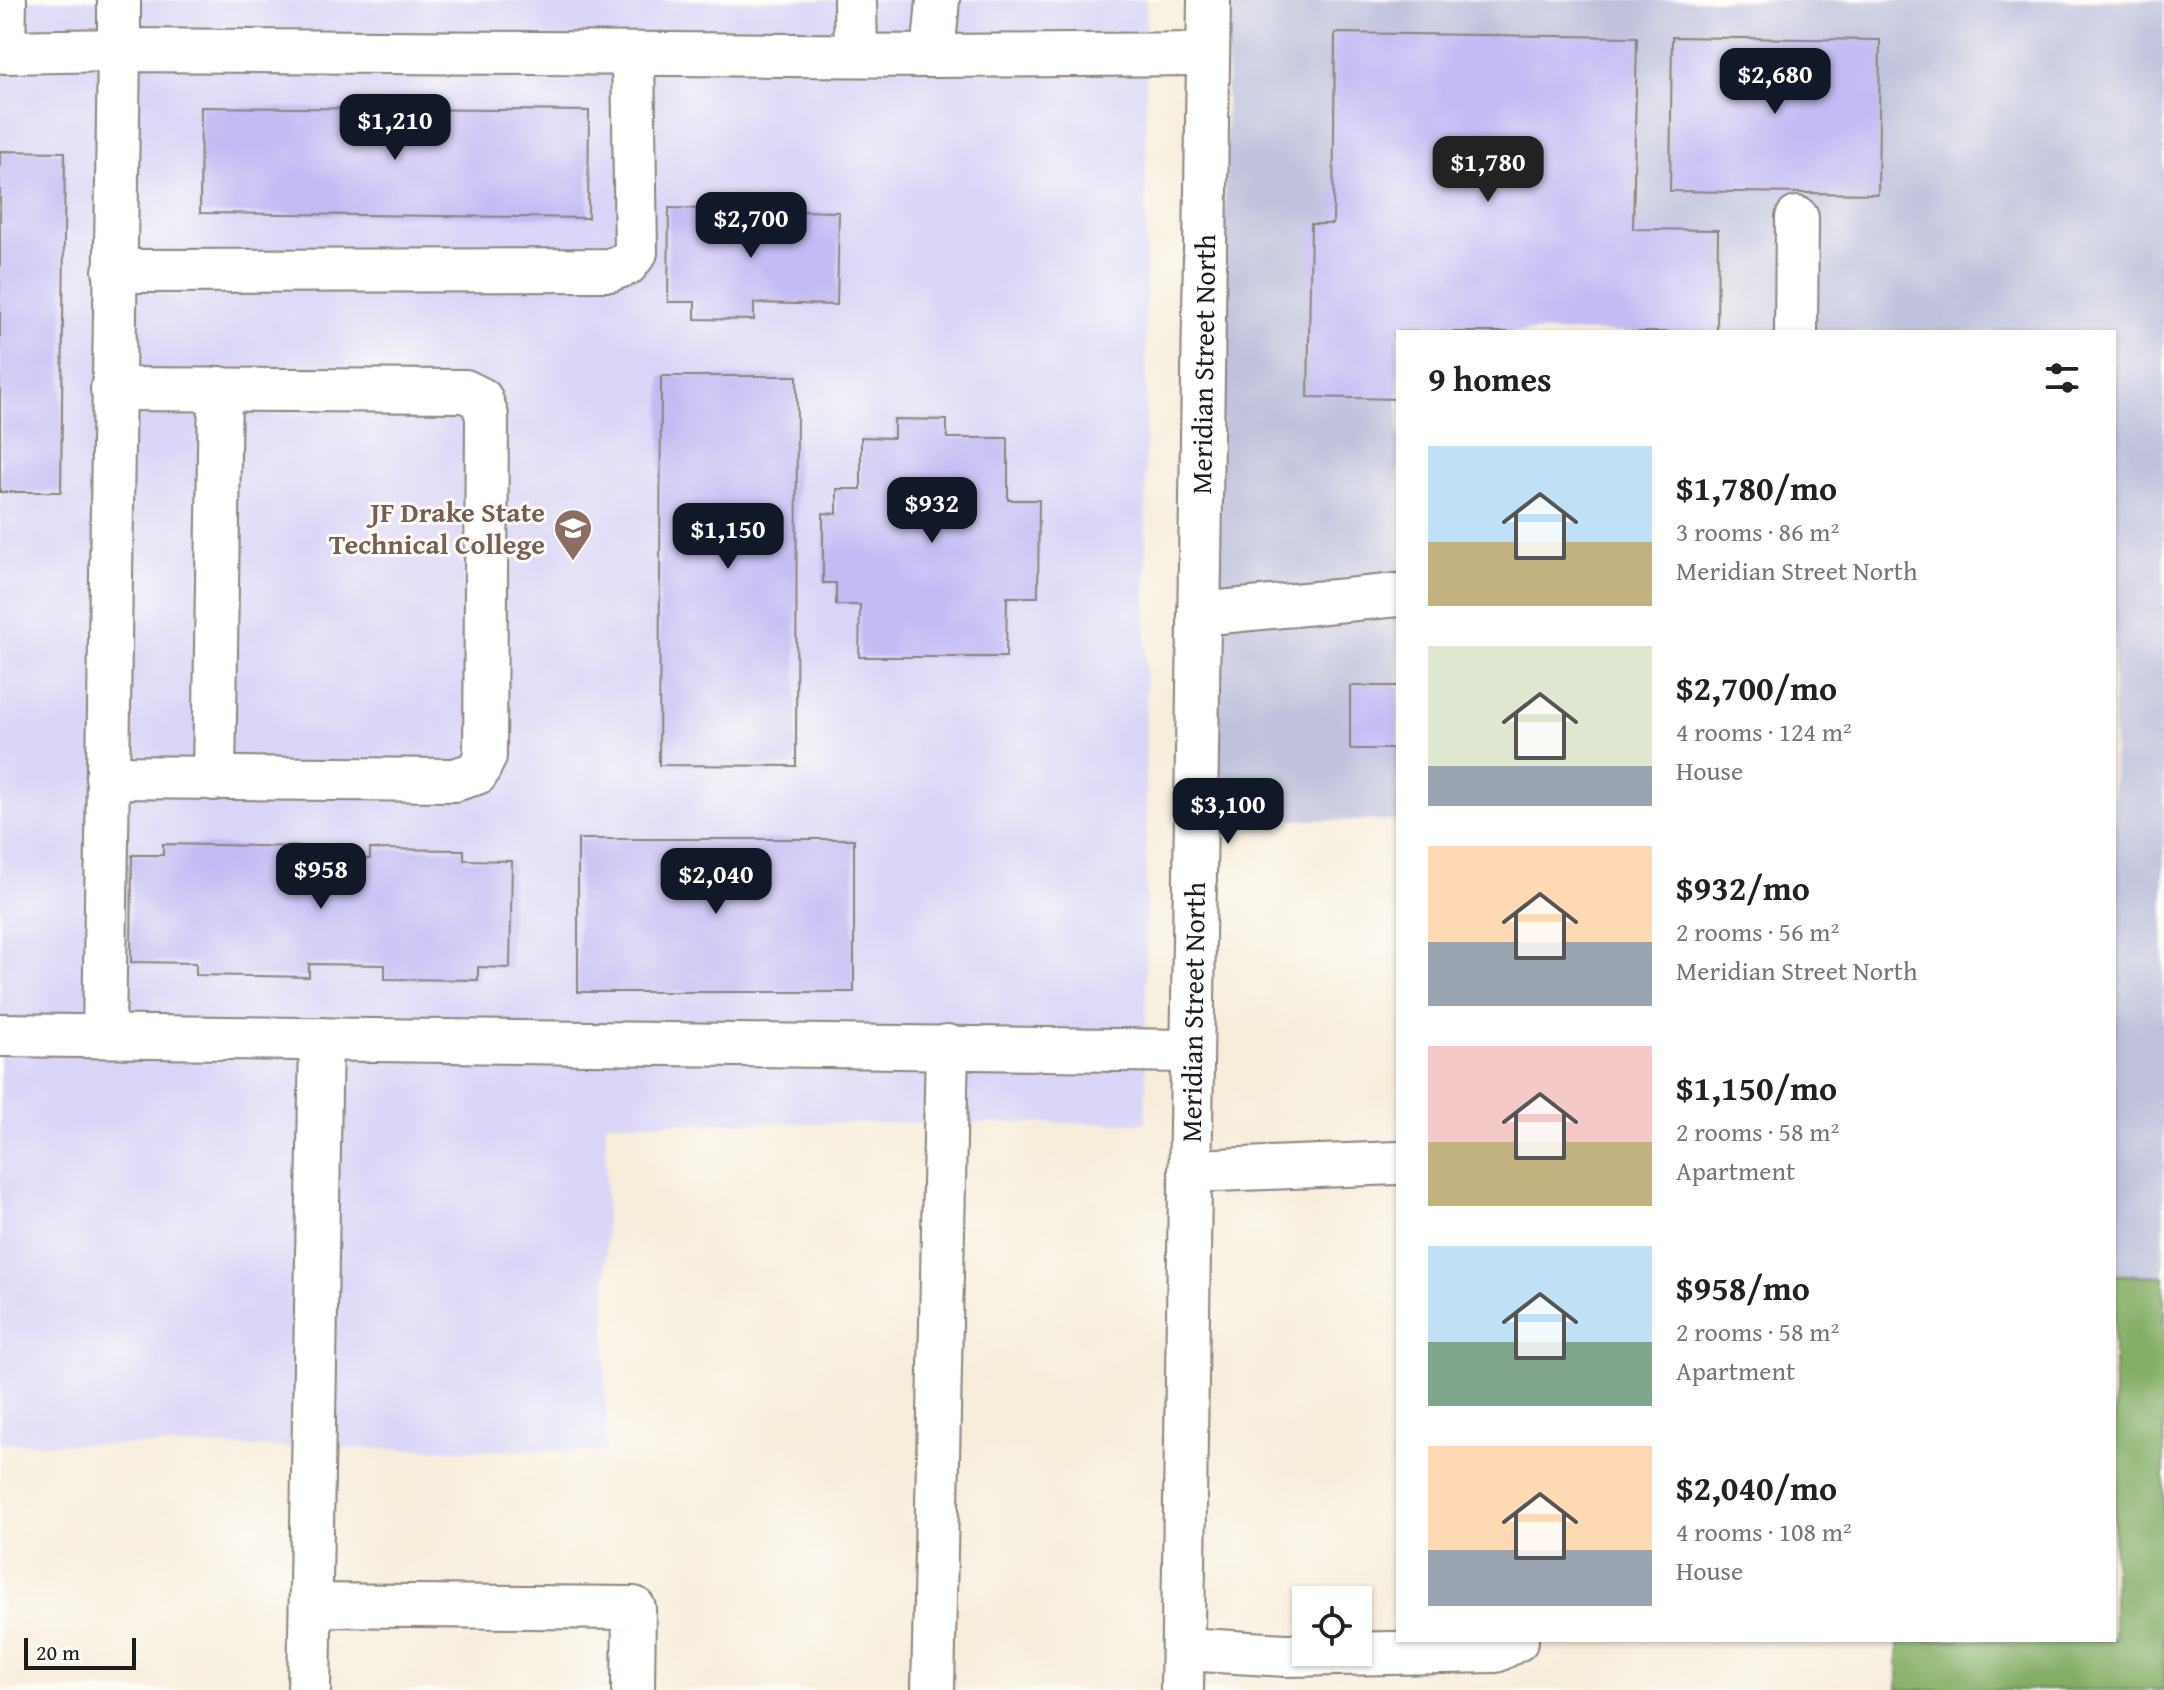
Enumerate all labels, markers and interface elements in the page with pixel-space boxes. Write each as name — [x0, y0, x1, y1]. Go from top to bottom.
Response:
pin: $2,680 — [1710, 48, 1840, 116]
text: $2,680 — [1738, 54, 1812, 93]
pin: $1,210 — [330, 94, 460, 162]
text: $1,210 — [358, 100, 432, 139]
pin: $1,780 — [1423, 136, 1553, 204]
text: $1,780 — [1451, 142, 1525, 181]
pin: $2,700 — [686, 192, 816, 260]
text: $2,700 — [714, 198, 788, 237]
street label: Meridian Street North — [1180, 233, 1225, 495]
text: 9 homes — [1428, 354, 1552, 403]
icon: filters — [2040, 356, 2084, 400]
text: $1,780/mo — [1676, 463, 1837, 512]
pin: $932 — [885, 477, 979, 545]
icon: home — [1492, 478, 1588, 574]
text: $932 — [905, 483, 959, 522]
place label: JF Drake State Technical College — [329, 491, 545, 564]
pin: $1,150 — [663, 503, 793, 571]
school or university icon: JF Drake State Technical College — [552, 507, 594, 562]
text: $1,150 — [691, 509, 765, 548]
text: 3 rooms · 86 m² — [1676, 512, 1839, 551]
text: Meridian Street North — [1676, 551, 1918, 590]
text: $2,700/mo — [1676, 663, 1837, 712]
icon: home — [1492, 678, 1588, 774]
text: 4 rooms · 124 m² — [1676, 712, 1852, 751]
text: House — [1676, 751, 1743, 790]
pin: $3,100 — [1163, 778, 1293, 846]
text: $3,100 — [1191, 784, 1265, 823]
pin: $958 — [274, 843, 368, 911]
pin: $2,040 — [651, 848, 781, 916]
text: $958 — [294, 849, 348, 888]
text: $2,040 — [679, 854, 753, 893]
text: $932/mo — [1676, 863, 1810, 912]
icon: home — [1492, 878, 1588, 974]
street label: Meridian Street North — [1170, 881, 1215, 1143]
text: 2 rooms · 56 m² — [1676, 912, 1839, 951]
text: Meridian Street North — [1676, 951, 1918, 990]
text: $1,150/mo — [1676, 1063, 1837, 1112]
icon: home — [1492, 1078, 1588, 1174]
text: 2 rooms · 58 m² — [1676, 1112, 1839, 1151]
text: Apartment — [1676, 1151, 1795, 1190]
text: $958/mo — [1676, 1263, 1810, 1312]
icon: home — [1492, 1278, 1588, 1374]
text: 2 rooms · 58 m² — [1676, 1312, 1839, 1351]
text: Apartment — [1676, 1351, 1795, 1390]
text: $2,040/mo — [1676, 1463, 1837, 1512]
icon: home — [1492, 1478, 1588, 1574]
text: 4 rooms · 108 m² — [1676, 1512, 1852, 1551]
text: House — [1676, 1551, 1743, 1590]
map controls — [1292, 1586, 1372, 1666]
button: locate — [1292, 1586, 1372, 1666]
scale bar — [24, 1634, 136, 1670]
text: 20 m — [36, 1636, 80, 1668]

